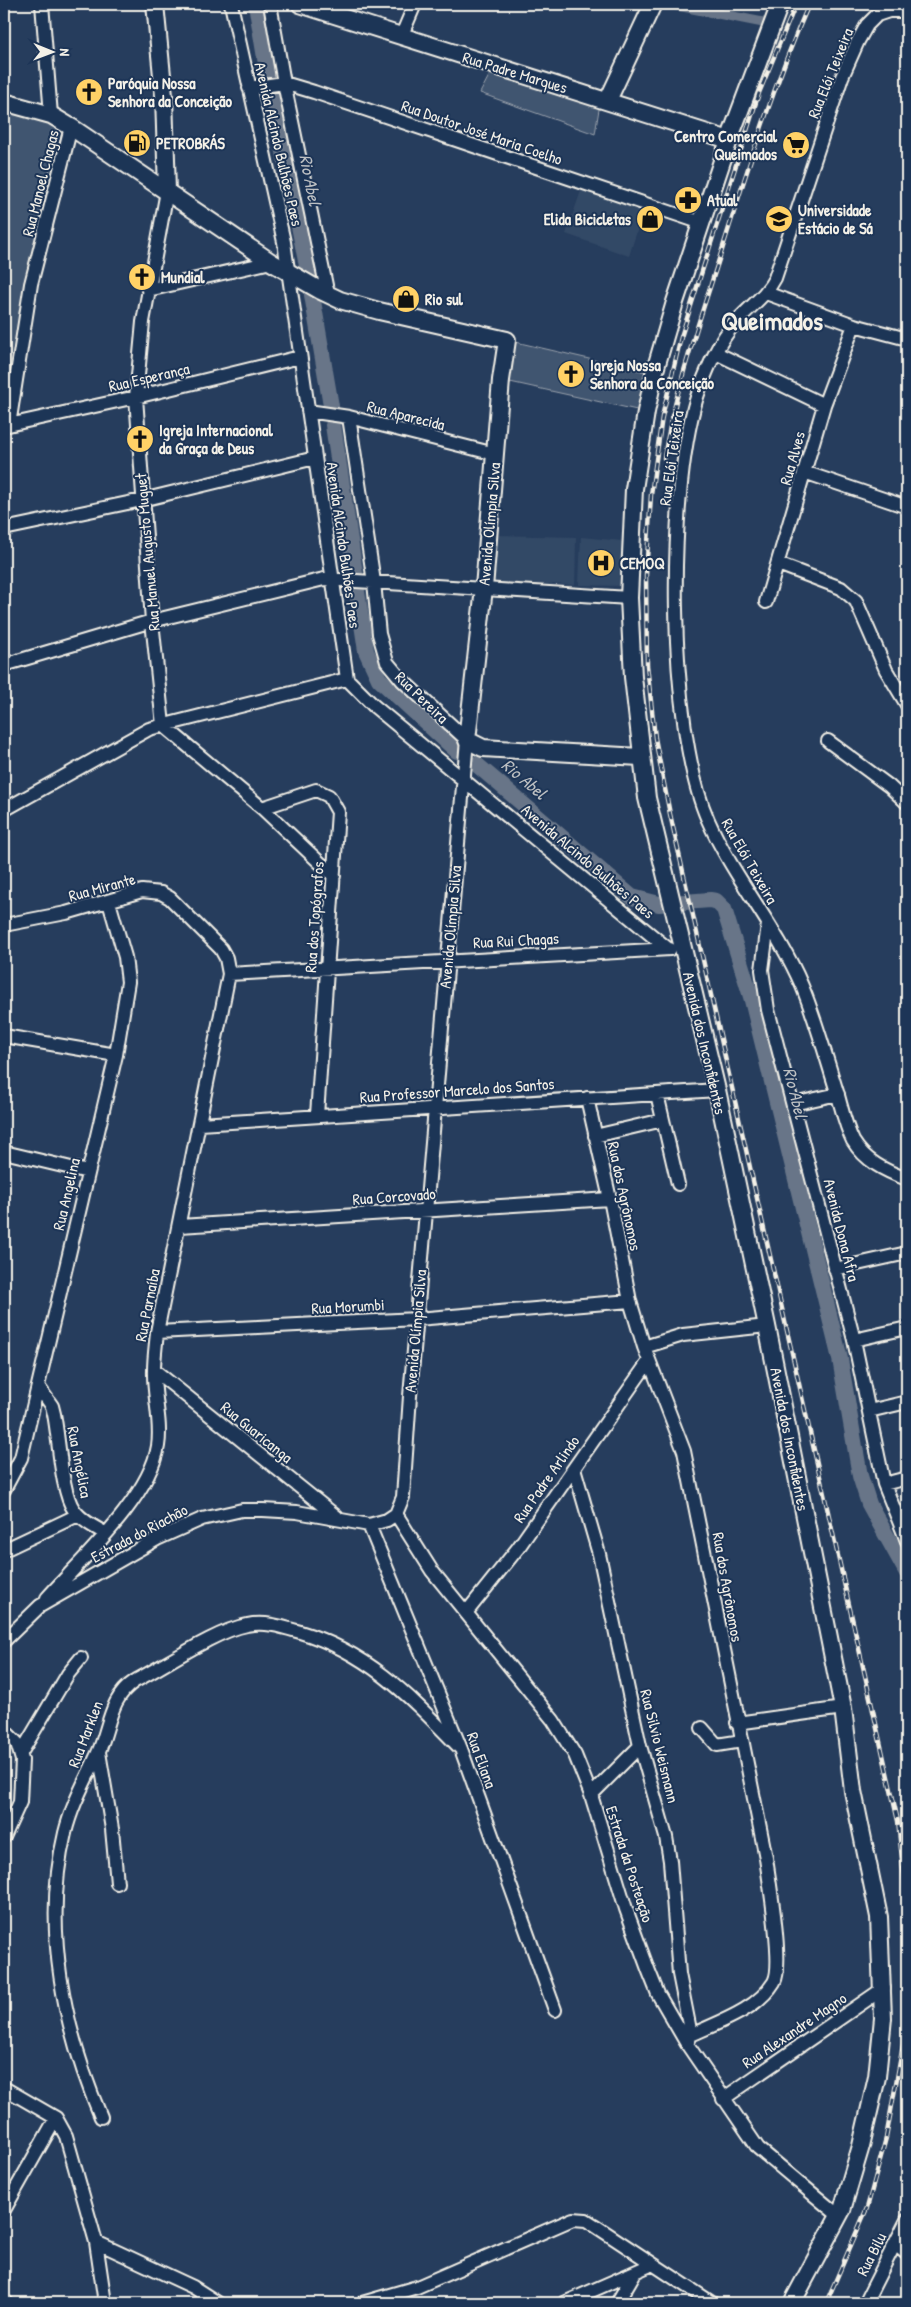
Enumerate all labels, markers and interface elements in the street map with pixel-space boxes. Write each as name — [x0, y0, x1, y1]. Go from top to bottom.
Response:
street label: Rua Elói Teixeira — [802, 25, 858, 121]
north arrow — [28, 28, 78, 78]
street label: Rua Padre Marques — [460, 46, 570, 98]
text: N — [56, 48, 75, 57]
street label: Avenida Alcindo Bulhões Paes — [249, 60, 309, 228]
place label: Paróquia Nossa Senhora da Conceição — [108, 72, 233, 112]
church icon: Paróquia Nossa Senhora da Conceição — [74, 77, 104, 107]
street label: Rua Doutor José Maria Coelho — [399, 94, 566, 170]
place label: Centro Comercial Queimados — [674, 125, 778, 165]
street label: Rua Manoel Chagas — [16, 128, 64, 238]
fuel station icon: PETROBRÁS — [122, 128, 152, 158]
supermarket icon: Centro Comercial Queimados — [781, 130, 811, 160]
place label: PETROBRÁS — [156, 132, 226, 154]
water label: Rio Abel — [293, 152, 328, 209]
pharmacy icon: Atual — [673, 185, 703, 215]
place label: Atual — [707, 189, 738, 211]
place label: Universidade Estácio de Sá — [798, 199, 874, 239]
shop icon: Elida Bicicletas — [635, 204, 665, 234]
school or university icon: Universidade Estácio de Sá — [764, 204, 794, 234]
place label: Elida Bicicletas — [544, 208, 632, 230]
church icon: Mundial — [127, 262, 157, 292]
place label: Mundial — [161, 266, 205, 288]
shop icon: Rio sul — [391, 284, 421, 314]
place label: Rio sul — [425, 288, 464, 310]
district label: Queimados — [721, 303, 823, 338]
place label: Igreja Nossa Senhora da Conceição — [590, 354, 715, 394]
street label: Rua Esperança — [106, 357, 192, 397]
church icon: Igreja Nossa Senhora da Conceição — [556, 359, 586, 389]
street label: Rua Aparecida — [365, 395, 447, 435]
street label: Rua Elói Teixeira — [653, 409, 689, 507]
place label: Igreja Internacional da Graça de Deus — [159, 419, 273, 459]
church icon: Igreja Internacional da Graça de Deus — [125, 424, 155, 454]
street label: Rua Alves — [774, 429, 810, 487]
street label: Avenida Alcindo Bulhões Paes — [321, 460, 367, 630]
street label: Avenida Olímpia Silva — [473, 462, 505, 586]
street label: Rua Manuel Augusto Muguet — [129, 472, 165, 632]
hospital icon: CEMOQ — [586, 548, 616, 578]
place label: CEMOQ — [620, 552, 665, 574]
street label: Rua Pereira — [391, 666, 453, 728]
water label: Rio Abel — [496, 752, 553, 806]
street label: Avenida Alcindo Bulhões Paes — [517, 799, 659, 923]
street label: Rua Elói Teixeira — [717, 814, 783, 908]
street label: Rua dos Topógrafos — [299, 861, 329, 973]
street label: Avenida Olímpia Silva — [434, 865, 466, 989]
street label: Rua Mirante — [66, 867, 138, 906]
street label: Rua Rui Chagas — [473, 927, 559, 953]
street label: Avenida dos Inconfidentes — [678, 970, 732, 1116]
water label: Rio Abel — [777, 1065, 814, 1122]
street label: Rua Professor Marcelo dos Santos — [359, 1072, 555, 1108]
street label: Rua dos Agrônomos — [603, 1139, 647, 1253]
street label: Rua Angelina — [47, 1156, 85, 1232]
street label: Avenida Dona Afra — [819, 1176, 865, 1284]
street label: Rua Corcovado — [352, 1182, 437, 1210]
street label: Rua Parnaíba — [129, 1267, 165, 1343]
street label: Avenida Olímpia Silva — [399, 1269, 431, 1393]
street label: Rua Morumbi — [311, 1293, 385, 1319]
street label: Avenida dos Inconfidentes — [765, 1366, 815, 1512]
street label: Rua Guaricanga — [216, 1396, 298, 1468]
street label: Rua Angélica — [62, 1424, 98, 1500]
street label: Rua Padre Arlindo — [508, 1431, 585, 1527]
street label: Estrada do Riachão — [87, 1498, 192, 1568]
street label: Rua dos Agrônomos — [708, 1531, 748, 1643]
street label: Rua Silvio Weismann — [635, 1687, 685, 1805]
street label: Rua Marklen — [62, 1697, 108, 1771]
street label: Rua Eliana — [462, 1729, 502, 1791]
street label: Estrada da Posteação — [601, 1803, 659, 1925]
street label: Rua Alexandre Magno — [737, 1987, 851, 2073]
street label: Rua Bilu — [851, 2228, 892, 2279]

